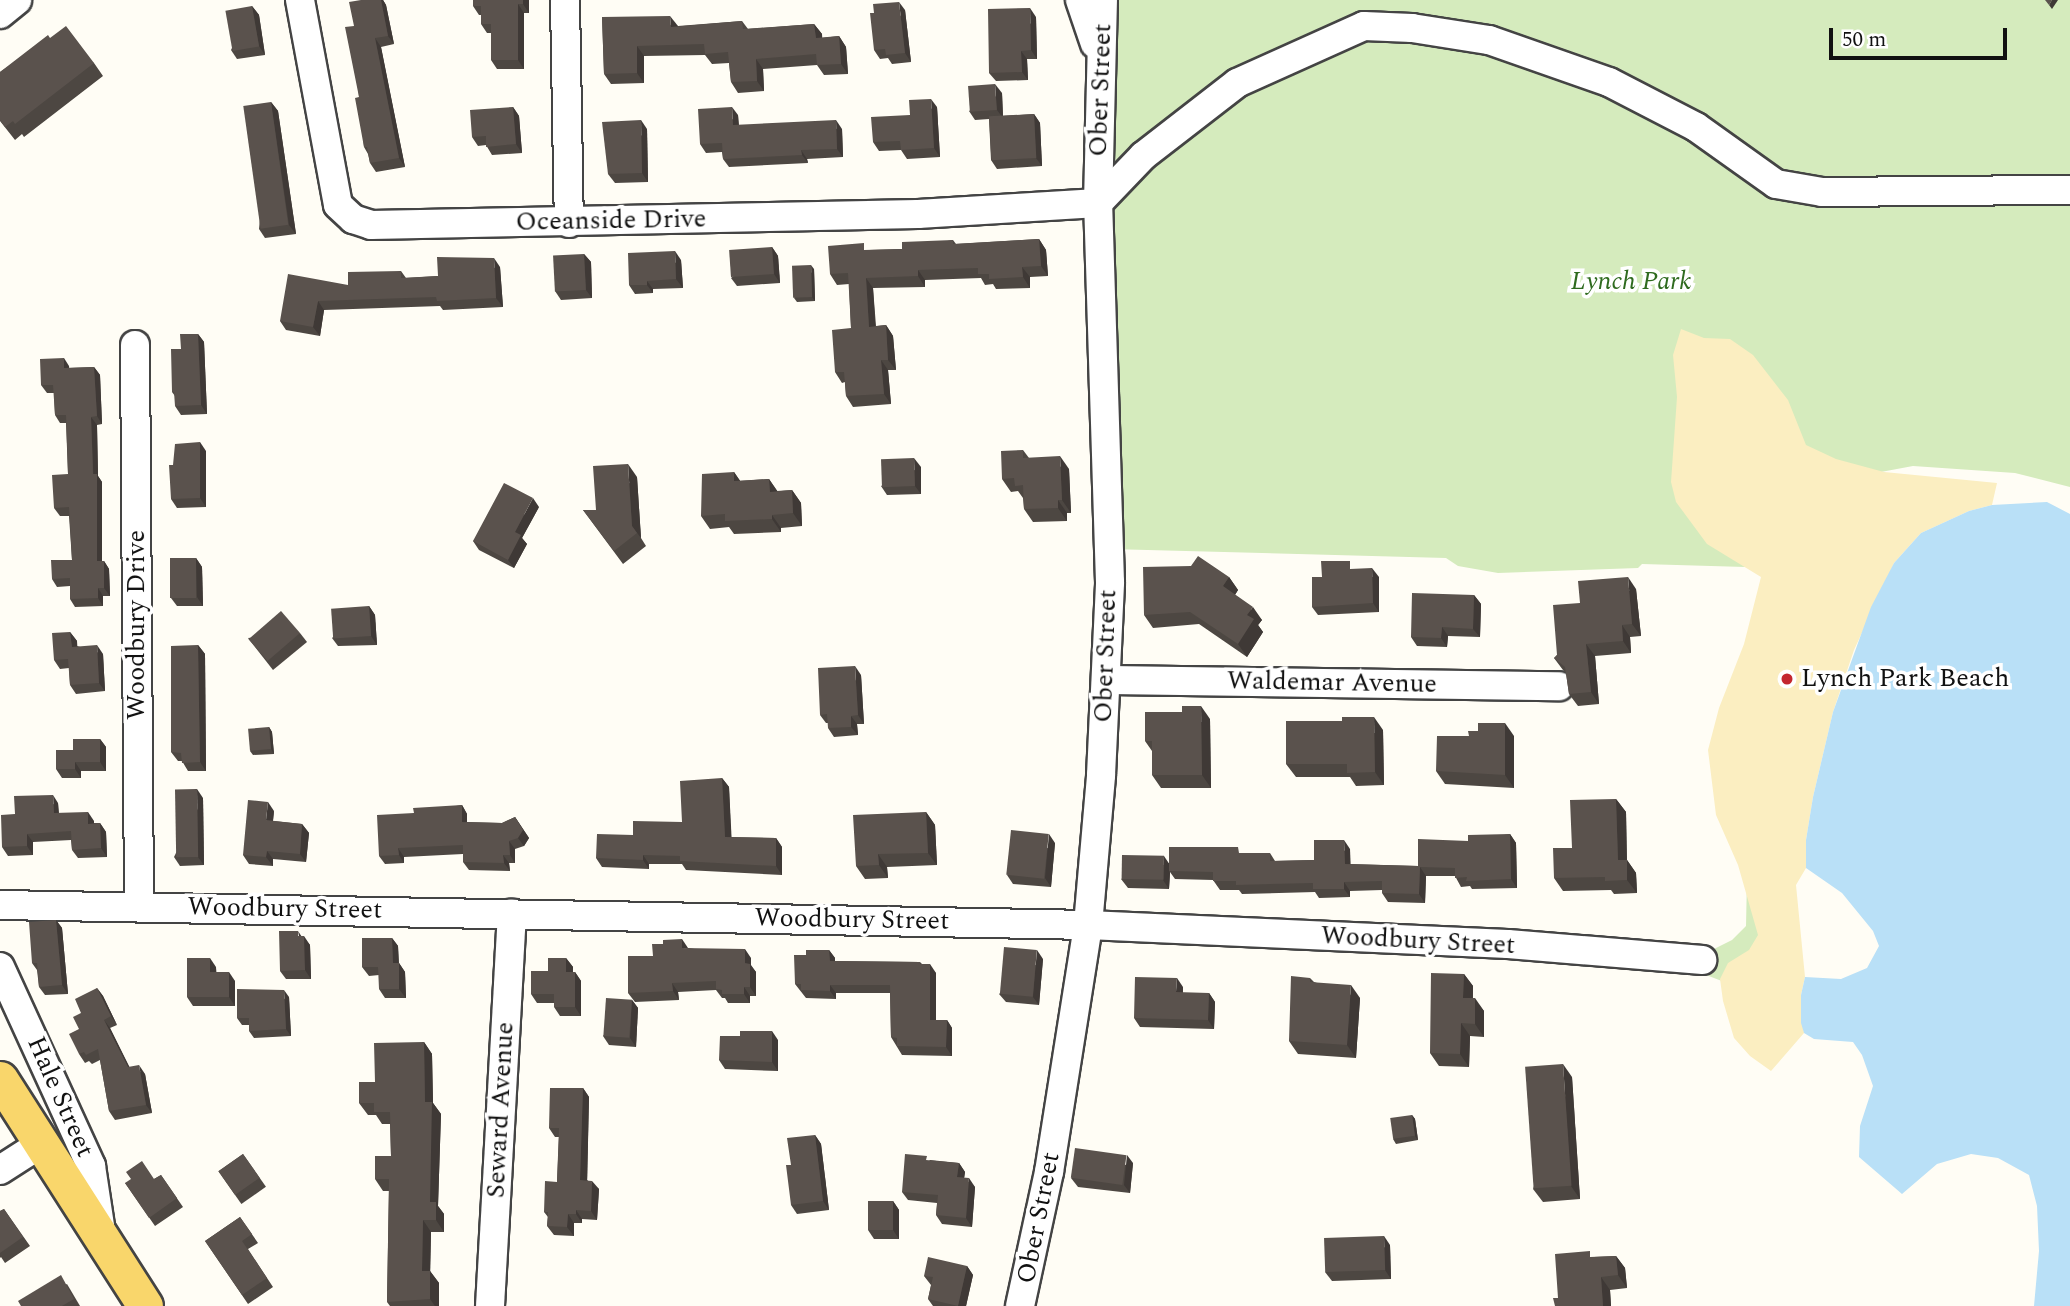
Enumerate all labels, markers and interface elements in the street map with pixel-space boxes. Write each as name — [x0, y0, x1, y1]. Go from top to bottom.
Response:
scale bar — [1832, 14, 2010, 58]
street label: Ober Street — [1083, 23, 1119, 157]
text: 50 m — [1842, 24, 1886, 56]
street label: Oceanside Drive — [515, 204, 707, 238]
park label: Lynch Park — [1571, 266, 1691, 298]
street label: Woodbury Drive — [121, 530, 153, 720]
street label: Ober Street — [1088, 589, 1124, 723]
place label: Lynch Park Beach — [1801, 663, 2009, 695]
street label: Waldemar Avenue — [1227, 666, 1437, 700]
marker: Lynch Park Beach — [1779, 671, 1795, 687]
street label: Woodbury Street — [187, 892, 383, 926]
street label: Woodbury Street — [754, 903, 950, 937]
street label: Woodbury Street — [1320, 920, 1516, 962]
street label: Seward Avenue — [481, 1021, 521, 1199]
street label: Hale Street — [20, 1032, 100, 1162]
street label: Ober Street — [1011, 1150, 1067, 1286]

